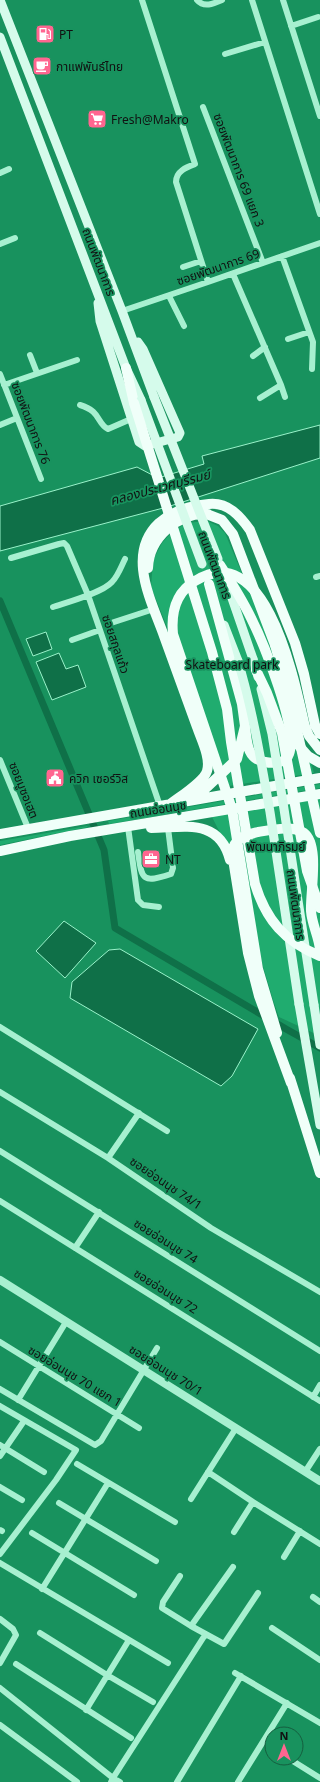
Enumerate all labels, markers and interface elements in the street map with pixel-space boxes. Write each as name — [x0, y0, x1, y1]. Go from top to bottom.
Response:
fuel station icon: PT — [34, 23, 56, 45]
place label: PT — [59, 26, 73, 43]
cafe icon: กาแฟพันธ์ไทย — [31, 55, 53, 77]
place label: กาแฟพันธ์ไทย — [56, 58, 123, 75]
supermarket icon: Fresh@Makro — [86, 108, 108, 130]
place label: Fresh@Makro — [111, 111, 189, 128]
street label: ซอยพัฒนาการ 69 แยก 3 — [209, 111, 269, 230]
street label: ถนนพัฒนาการ — [78, 226, 120, 298]
street label: ซอยพัฒนาการ 69 — [174, 245, 262, 289]
street label: ซอยพัฒนาการ 76 — [7, 379, 55, 467]
water label: คลองประเวศบุรีรมย์ — [108, 464, 215, 509]
street label: ถนนพัฒนาการ — [194, 529, 236, 601]
street label: ซอยสกุลแก้ว — [98, 612, 134, 676]
park label: Skateboard park — [186, 656, 279, 673]
street label: ซอยมูซอเฮต — [5, 759, 43, 821]
public building icon: ควิก เซอร์วิส — [44, 767, 66, 789]
place label: ควิก เซอร์วิส — [69, 770, 128, 787]
street label: ถนนอ่อนนุช — [129, 796, 187, 822]
park label: พัฒนาภิรมย์ — [247, 838, 306, 855]
office icon: NT — [140, 848, 162, 870]
place label: NT — [165, 851, 181, 868]
street label: ถนนพัฒนาการ — [283, 869, 309, 942]
street label: ซอยอ่อนนุช 74/1 — [126, 1152, 206, 1214]
street label: ซอยอ่อนนุช 74 — [131, 1215, 201, 1268]
street label: ซอยอ่อนนุช 72 — [131, 1265, 201, 1318]
street label: ซอยอ่อนนุช 70 แยก 1 — [25, 1341, 125, 1411]
street label: ซอยอ่อนนุช 70/1 — [126, 1341, 206, 1399]
north arrow — [264, 1726, 304, 1766]
text: N — [280, 1728, 288, 1743]

